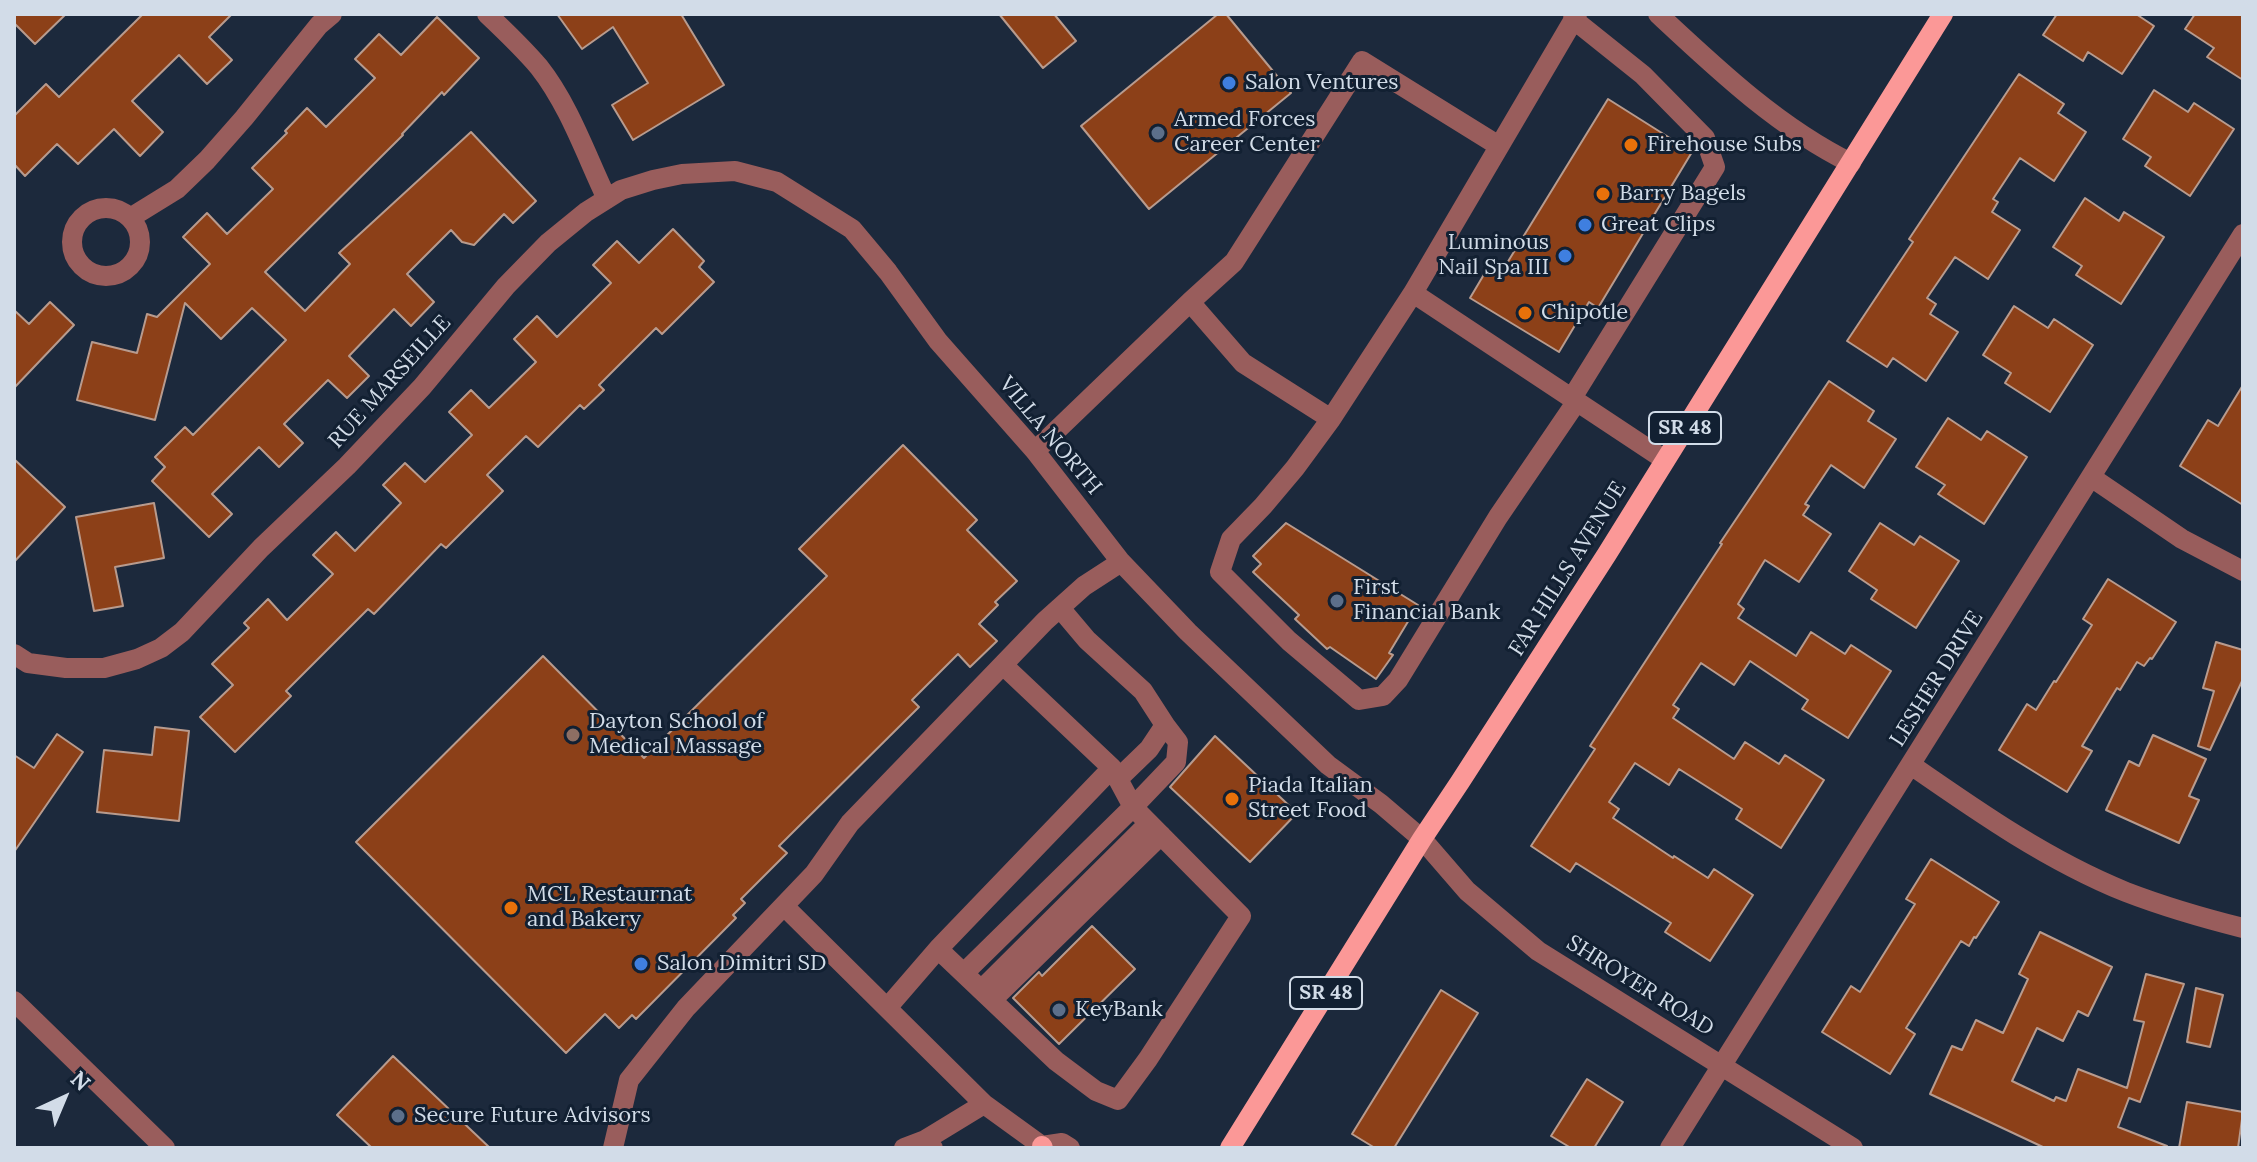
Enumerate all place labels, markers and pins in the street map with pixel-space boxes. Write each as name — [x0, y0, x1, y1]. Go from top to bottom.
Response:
place label: Salon Ventures — [1245, 70, 1399, 96]
marker: Salon Ventures — [1220, 74, 1238, 92]
place label: Armed Forces Career Center — [1174, 107, 1320, 158]
marker: Armed Forces Career Center — [1149, 124, 1167, 142]
place label: Firehouse Subs — [1647, 132, 1802, 158]
marker: Firehouse Subs — [1622, 136, 1640, 154]
place label: Barry Bagels — [1619, 181, 1746, 207]
marker: Barry Bagels — [1594, 185, 1612, 203]
place label: Great Clips — [1601, 212, 1715, 238]
marker: Great Clips — [1576, 216, 1594, 234]
place label: Luminous Nail Spa III — [1438, 230, 1549, 282]
marker: Luminous Nail Spa III — [1556, 247, 1574, 265]
place label: Chipotle — [1541, 300, 1628, 326]
marker: Chipotle — [1516, 304, 1534, 322]
place label: First Financial Bank — [1353, 575, 1500, 626]
marker: First Financial Bank — [1328, 592, 1346, 610]
place label: Dayton School of Medical Massage — [589, 709, 764, 760]
marker: Dayton School of Medical Massage — [564, 726, 582, 744]
place label: Piada Italian Street Food — [1248, 773, 1373, 824]
marker: Piada Italian Street Food — [1223, 790, 1241, 808]
place label: MCL Restaurnat and Bakery — [527, 882, 692, 934]
marker: MCL Restaurnat and Bakery — [502, 899, 520, 917]
place label: Salon Dimitri SD — [657, 951, 826, 977]
marker: Salon Dimitri SD — [632, 955, 650, 973]
place label: KeyBank — [1075, 997, 1163, 1023]
marker: KeyBank — [1050, 1001, 1068, 1019]
place label: Secure Future Advisors — [414, 1103, 651, 1129]
marker: Secure Future Advisors — [389, 1107, 407, 1125]

